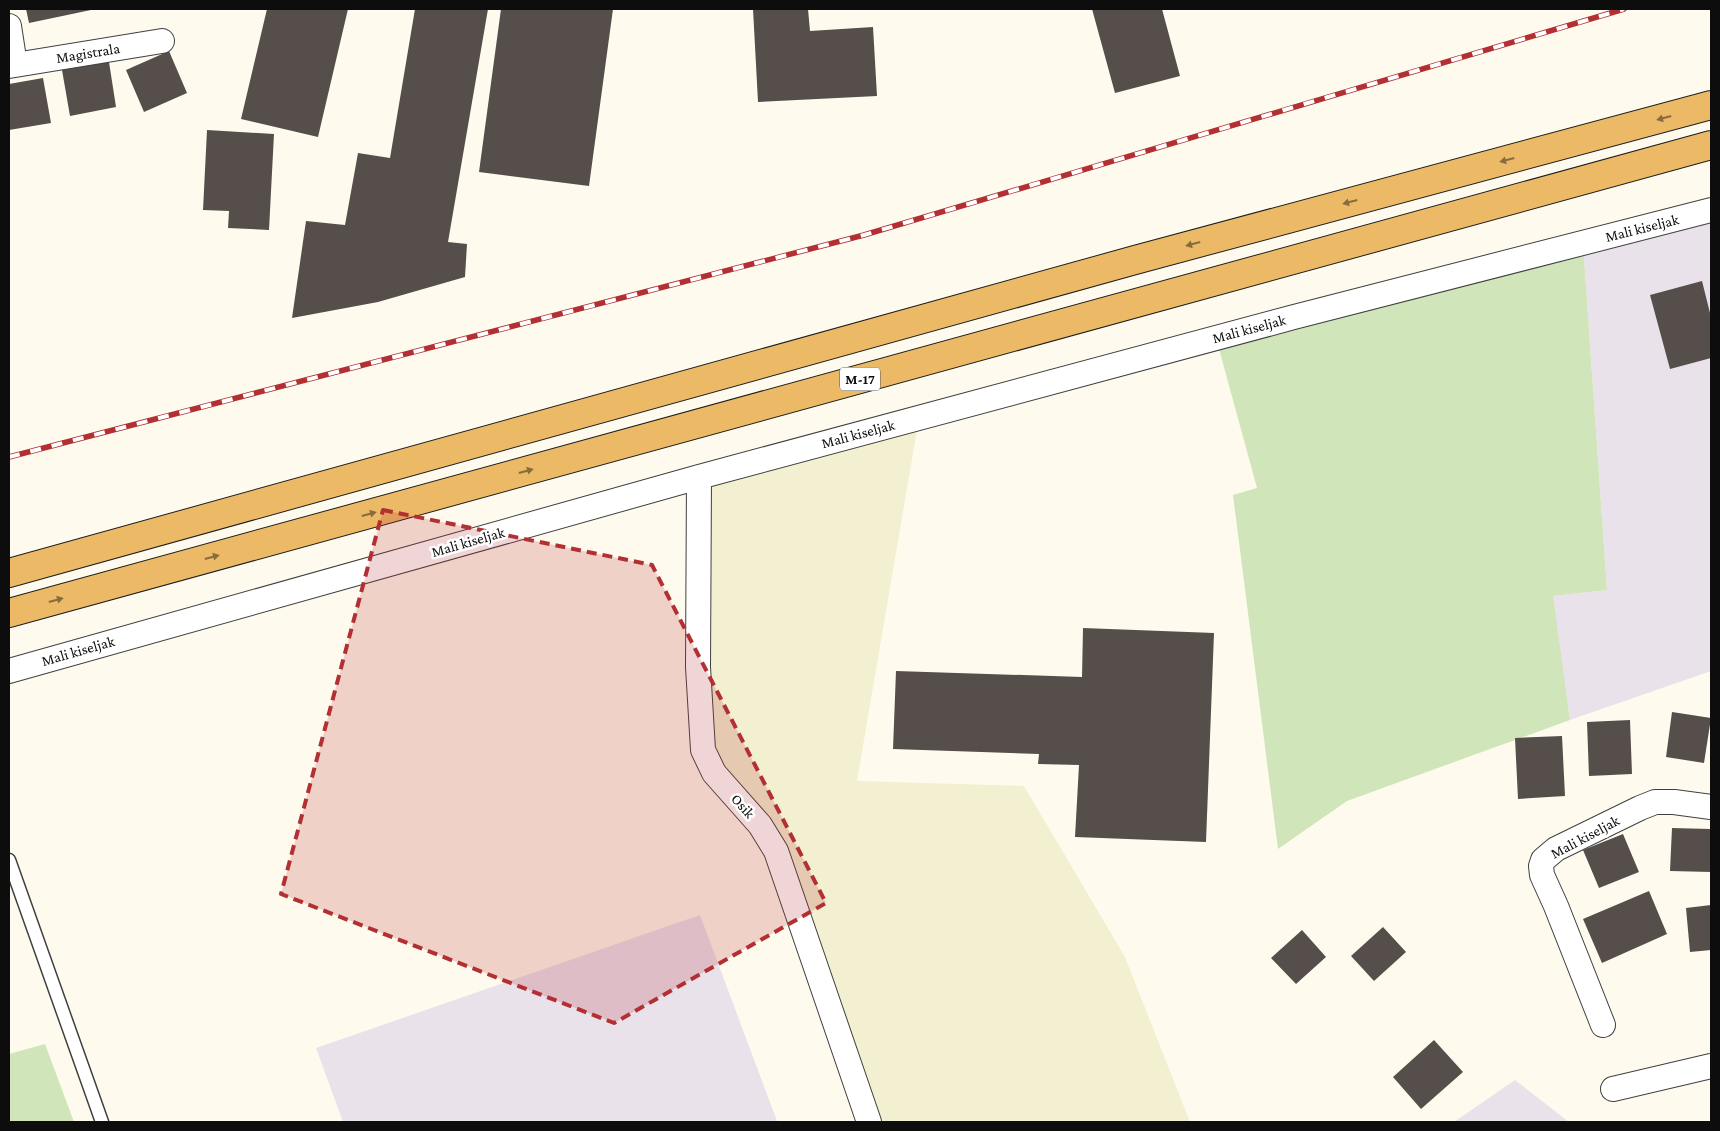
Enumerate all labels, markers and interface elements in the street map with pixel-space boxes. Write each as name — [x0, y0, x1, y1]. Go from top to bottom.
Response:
street label: Magistrala — [55, 40, 121, 67]
one-way arrow — [1657, 114, 1672, 122]
one-way arrow — [1500, 156, 1515, 164]
one-way arrow — [1343, 198, 1358, 206]
street label: Mali kiseljak — [1603, 211, 1682, 246]
one-way arrow — [1186, 240, 1201, 248]
street label: Mali kiseljak — [1211, 311, 1289, 347]
road number: M-17 — [840, 368, 880, 390]
street label: Mali kiseljak — [820, 416, 898, 452]
one-way arrow — [518, 466, 533, 474]
one-way arrow — [361, 510, 377, 518]
street label: Mali kiseljak — [430, 524, 508, 561]
one-way arrow — [205, 553, 220, 561]
one-way arrow — [48, 596, 63, 604]
street label: Mali kiseljak — [40, 633, 118, 670]
street label: Osik — [728, 791, 759, 822]
street label: Mali kiseljak — [1548, 812, 1623, 863]

